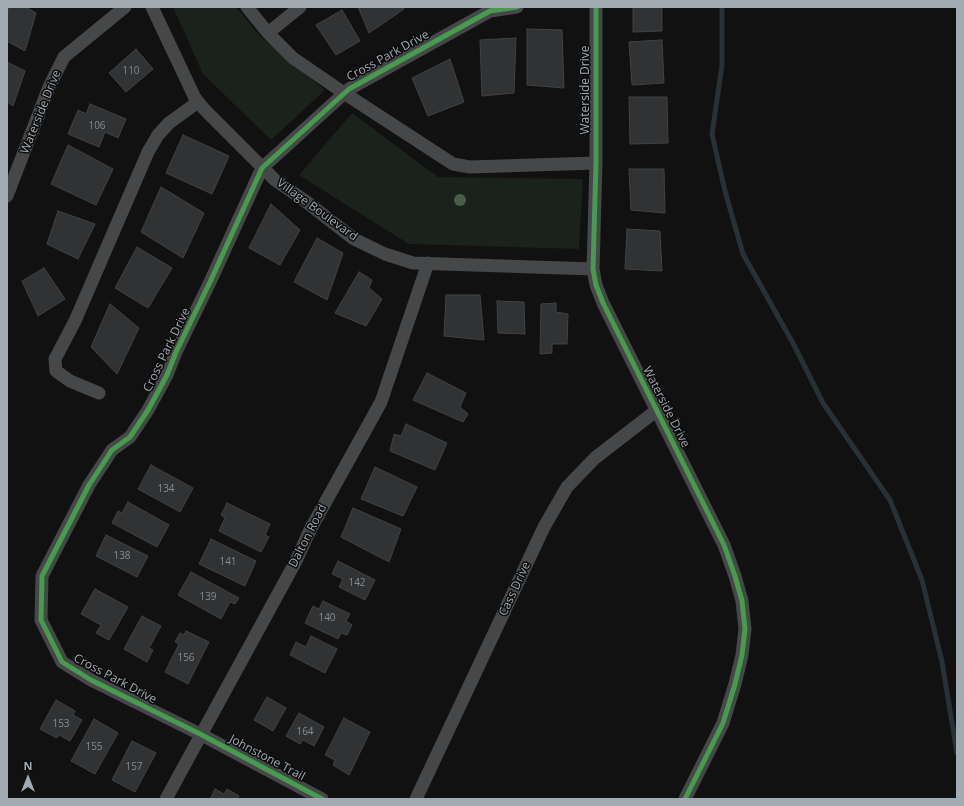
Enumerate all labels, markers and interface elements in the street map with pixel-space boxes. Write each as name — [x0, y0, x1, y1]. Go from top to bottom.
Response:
street label: Cross Park Drive — [344, 27, 432, 85]
street label: Waterside Drive — [579, 46, 593, 134]
house number: 110 — [122, 65, 140, 77]
street label: Waterside Drive — [18, 68, 64, 156]
house number: 106 — [88, 120, 106, 132]
street label: Village Boulevard — [274, 176, 360, 244]
street label: Cross Park Drive — [140, 306, 194, 394]
street label: Waterside Drive — [639, 364, 693, 450]
house number: 134 — [157, 483, 175, 495]
street label: Dalton Road — [286, 502, 330, 570]
house number: 138 — [113, 550, 131, 562]
house number: 141 — [219, 556, 237, 568]
street label: Cass Drive — [496, 560, 534, 618]
house number: 142 — [348, 577, 366, 589]
house number: 139 — [199, 591, 217, 603]
house number: 140 — [318, 612, 336, 624]
street label: Cross Park Drive — [71, 651, 159, 707]
house number: 156 — [177, 652, 195, 664]
house number: 153 — [52, 718, 70, 730]
house number: 164 — [296, 726, 314, 738]
street label: Johnstone Trail — [227, 732, 307, 784]
house number: 155 — [85, 741, 103, 753]
north arrow — [8, 758, 48, 798]
text: N — [24, 758, 32, 773]
house number: 157 — [125, 761, 143, 773]

